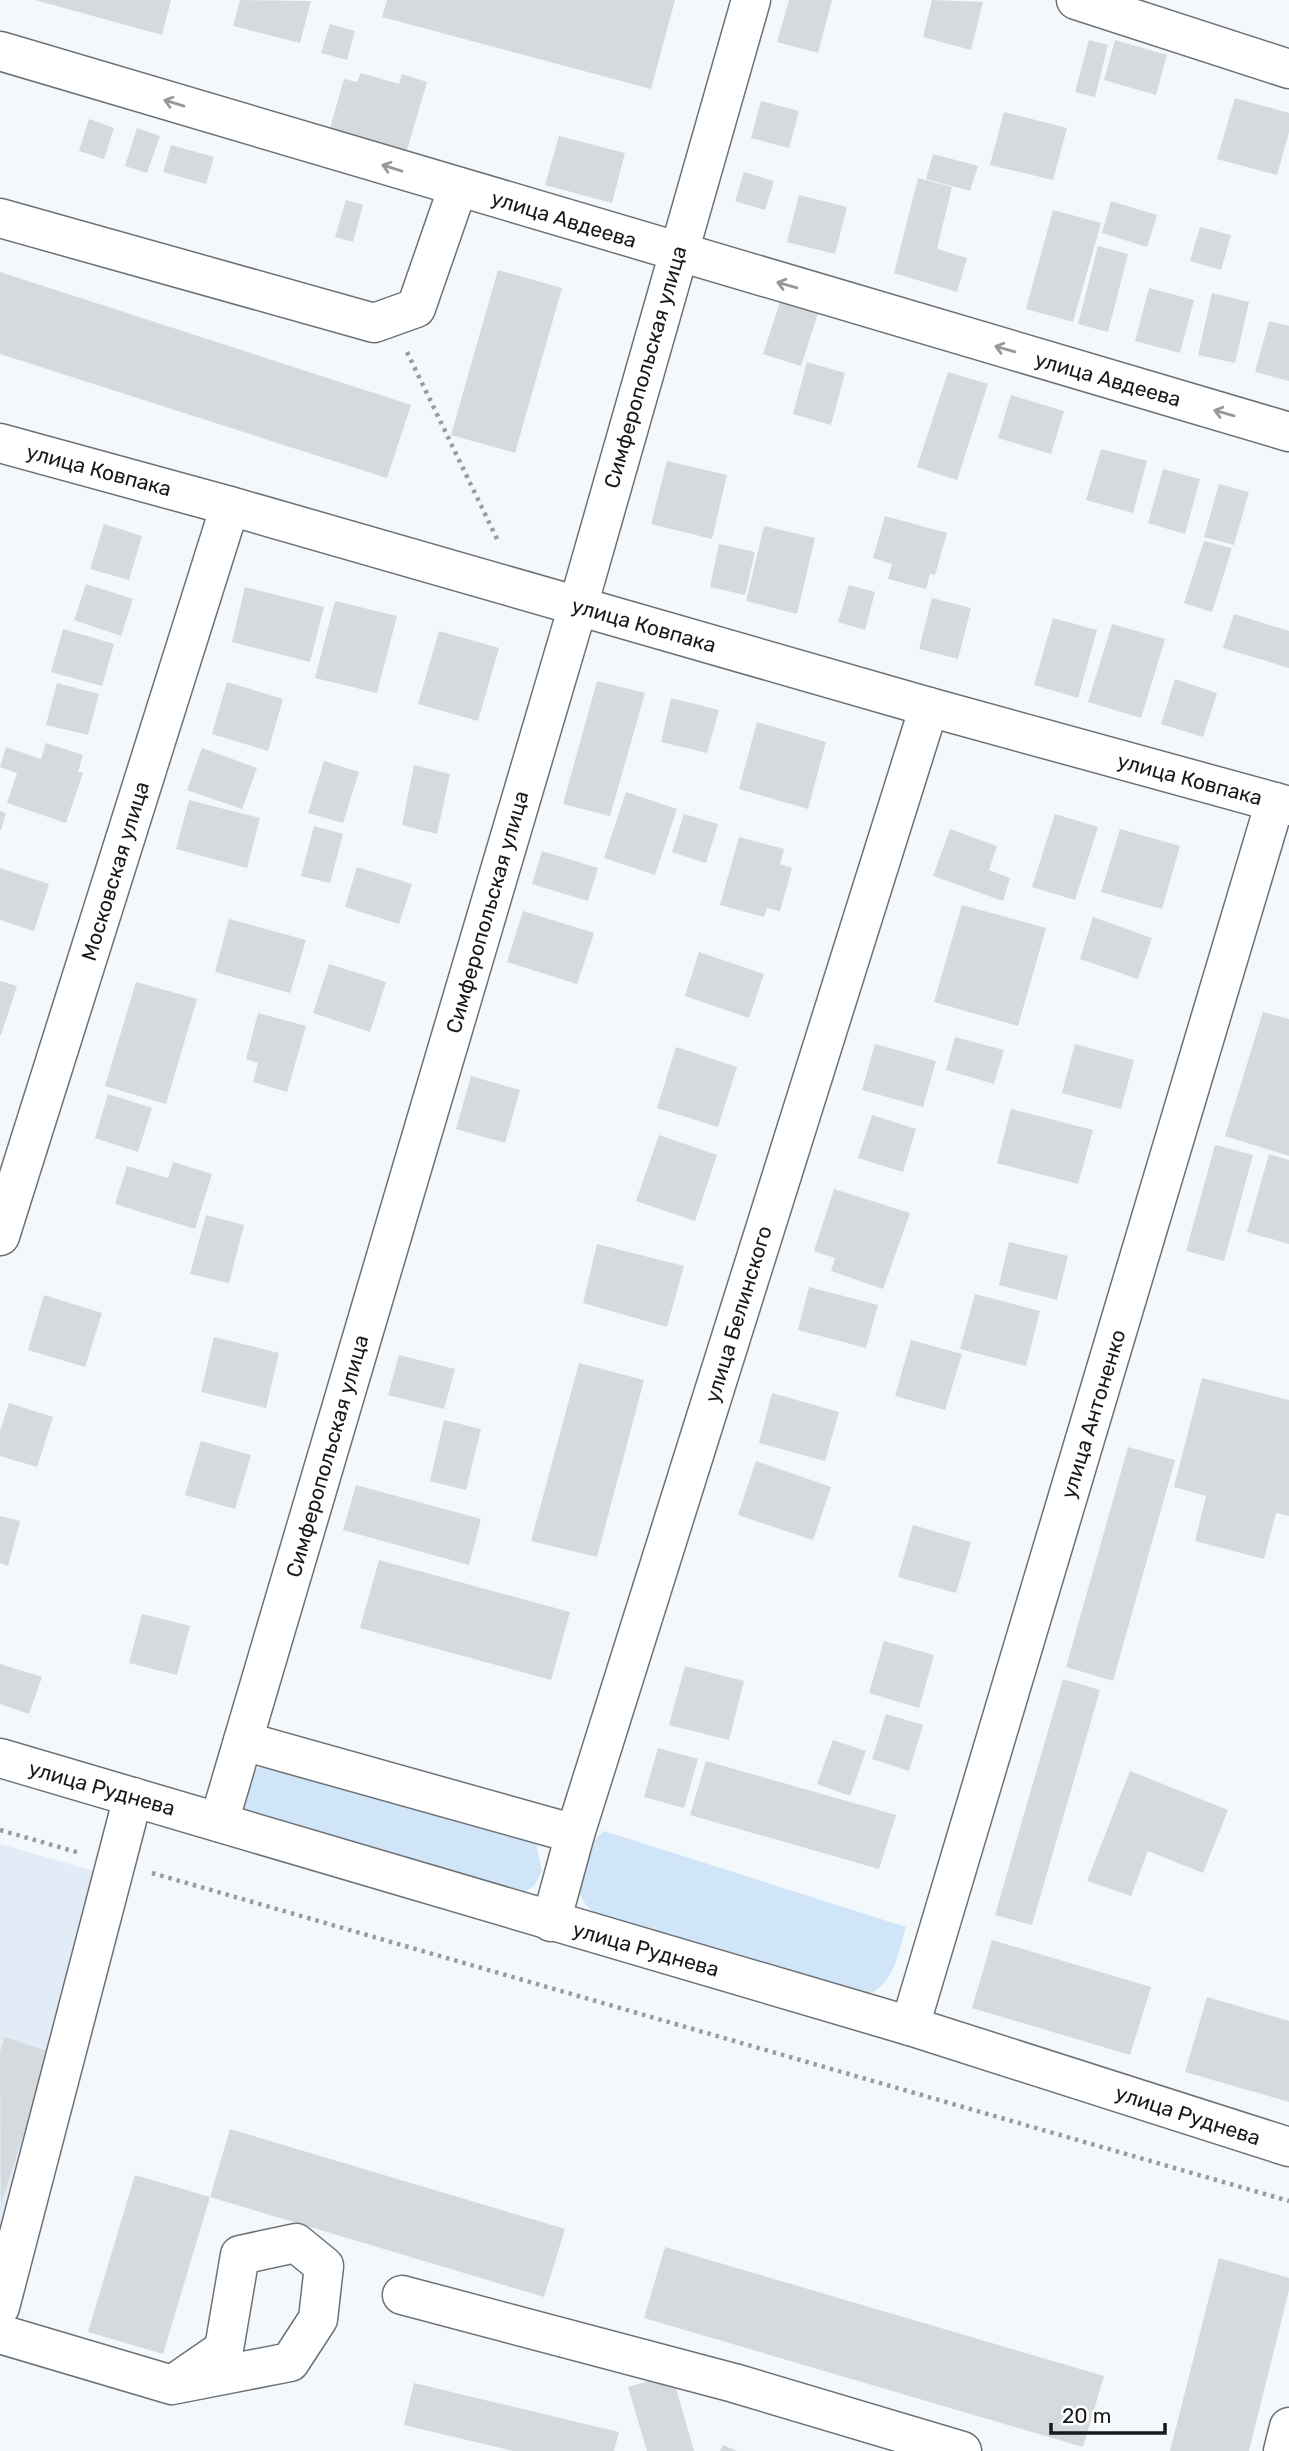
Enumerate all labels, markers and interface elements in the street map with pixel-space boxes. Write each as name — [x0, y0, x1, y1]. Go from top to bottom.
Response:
one-way arrow — [164, 95, 186, 108]
one-way arrow — [382, 160, 404, 173]
street label: улица Авдеева — [488, 185, 640, 253]
street label: Симферопольская улица — [598, 243, 692, 491]
one-way arrow — [776, 277, 798, 290]
one-way arrow — [994, 342, 1017, 355]
street label: улица Авдеева — [1032, 346, 1184, 412]
one-way arrow — [1213, 406, 1235, 419]
street label: улица Ковпака — [24, 439, 174, 501]
street label: улица Ковпака — [569, 592, 719, 658]
street label: улица Ковпака — [1115, 748, 1265, 810]
street label: Московская улица — [76, 778, 154, 964]
street label: Симферопольская улица — [440, 788, 534, 1036]
street label: улица Белинского — [699, 1223, 777, 1405]
street label: улица Антоненко — [1055, 1326, 1131, 1502]
street label: Симферопольская улица — [280, 1332, 374, 1580]
street label: улица Руднева — [26, 1755, 178, 1821]
street label: улица Руднева — [570, 1916, 722, 1982]
street label: улица Руднева — [1112, 2080, 1264, 2150]
scale bar — [1051, 2392, 1165, 2436]
text: 20 m — [1062, 2403, 1111, 2428]

